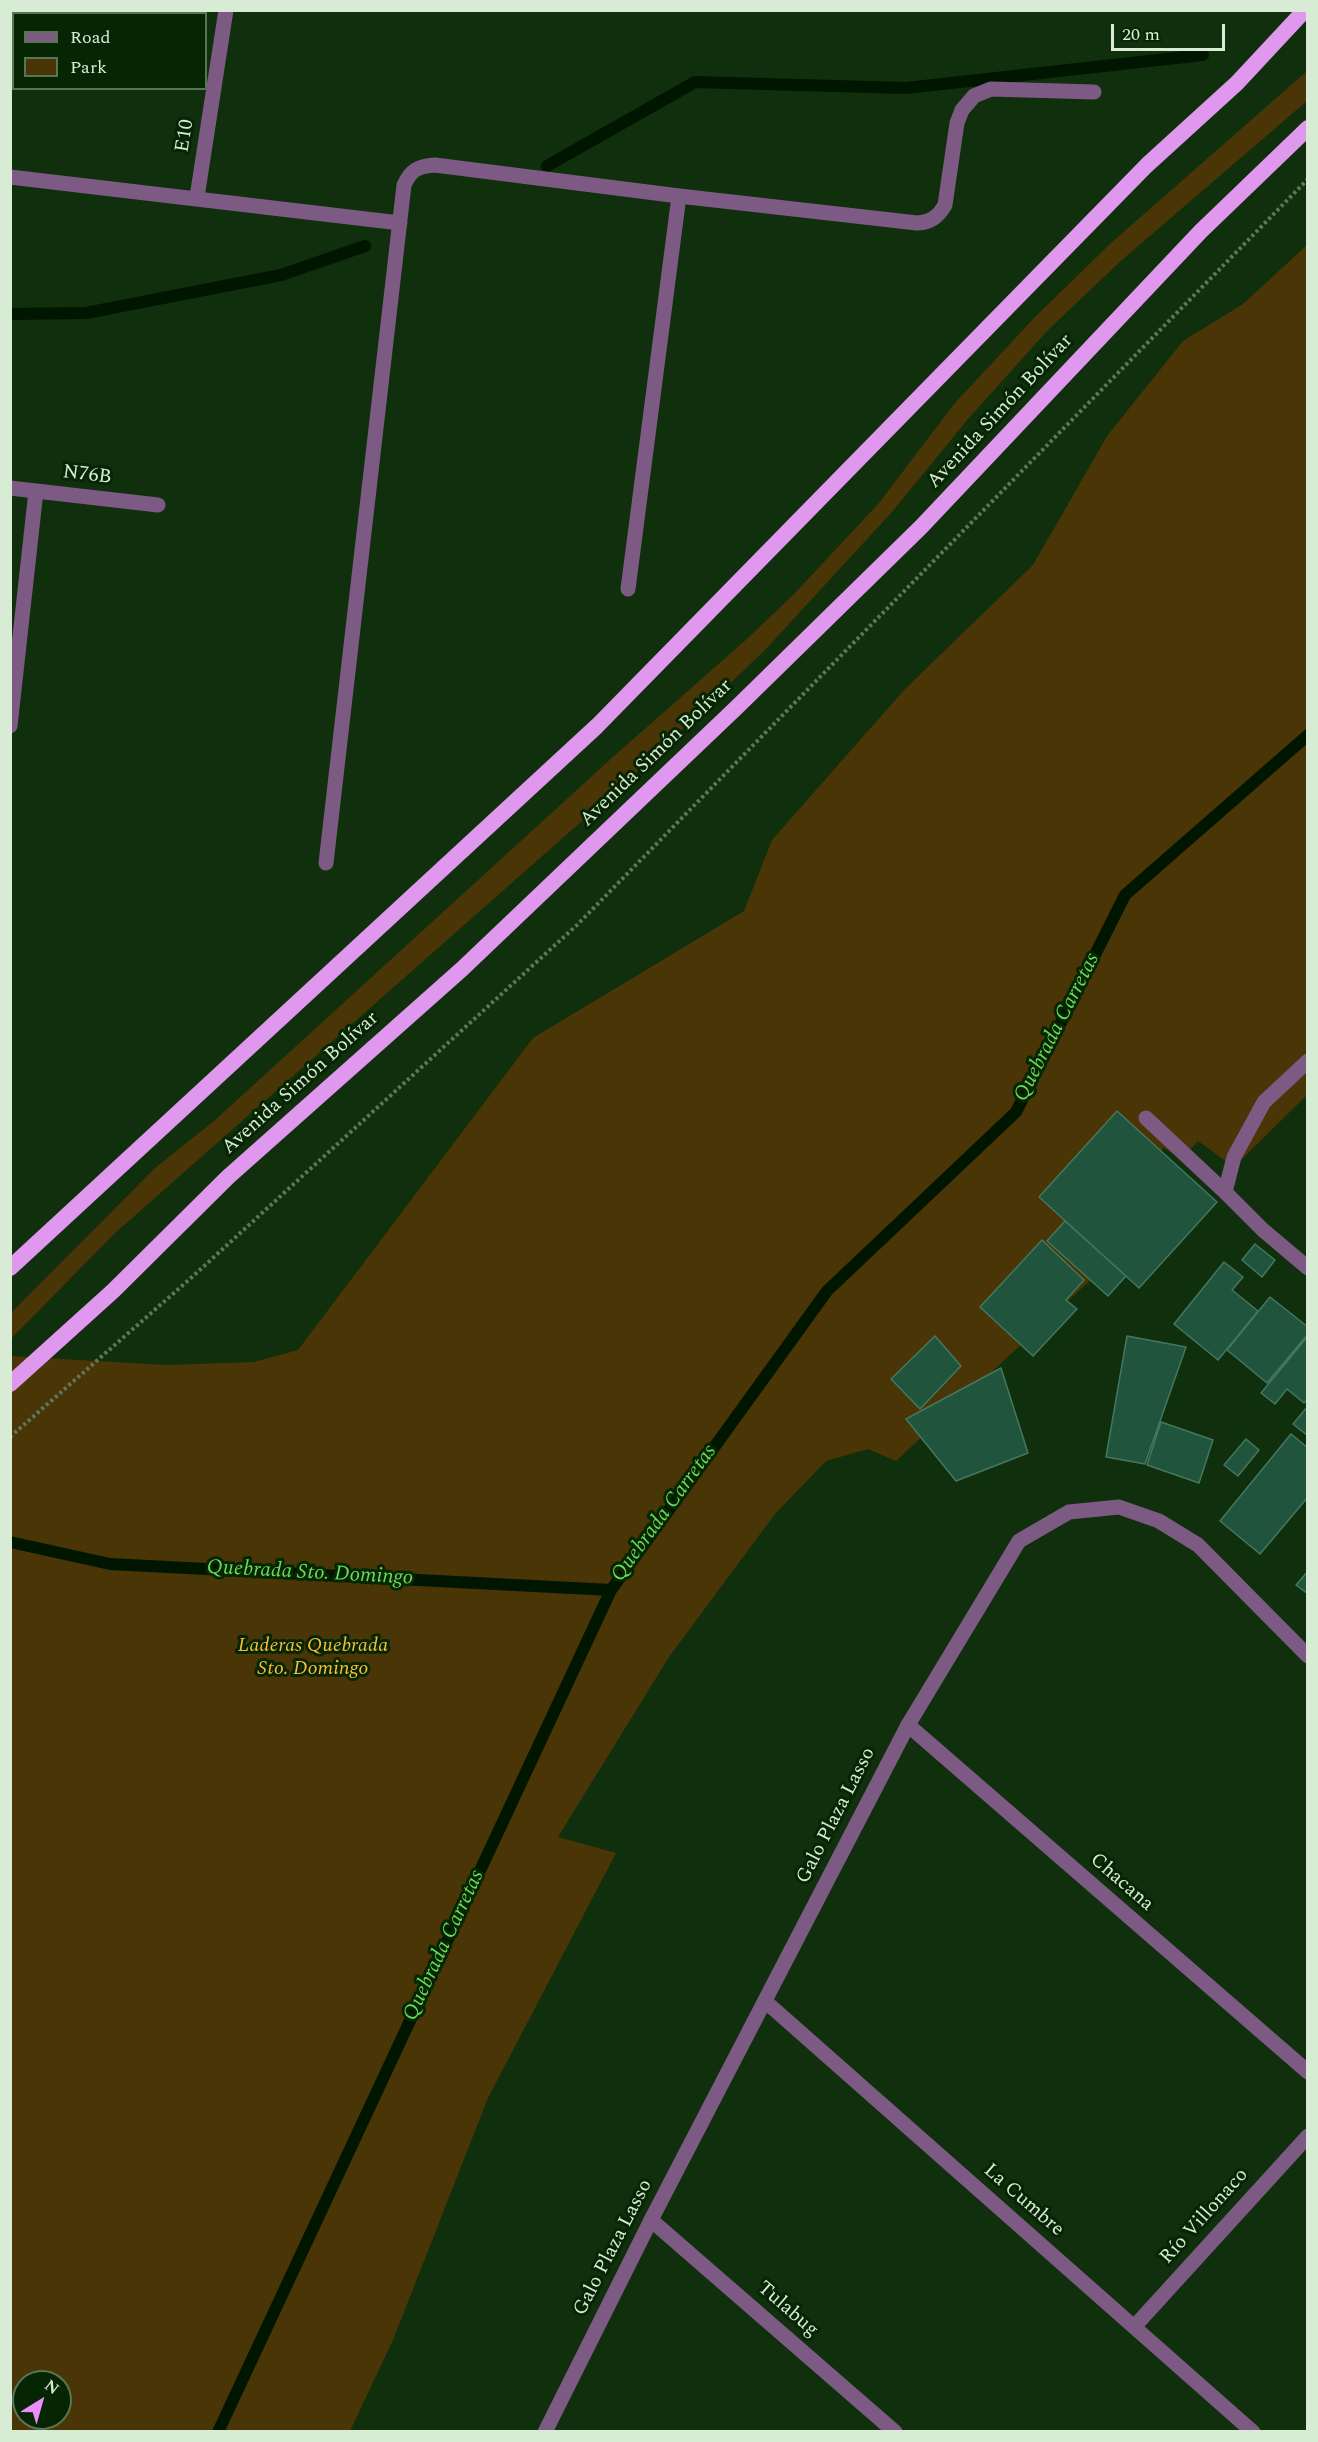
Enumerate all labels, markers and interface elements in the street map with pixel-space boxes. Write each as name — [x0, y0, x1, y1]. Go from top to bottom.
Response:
legend — [12, 12, 207, 90]
scale bar — [1114, 12, 1228, 50]
text: 20 m — [1122, 21, 1160, 48]
text: Road — [70, 24, 111, 51]
text: Park — [70, 54, 107, 81]
street label: E10 — [172, 118, 200, 154]
street label: Avenida Simón Bolívar — [923, 330, 1079, 494]
street label: N76B — [61, 461, 113, 491]
street label: Avenida Simón Bolívar — [576, 675, 738, 833]
water label: Quebrada Carretas — [1010, 950, 1106, 1106]
street label: Avenida Simón Bolívar — [218, 1007, 384, 1161]
water label: Quebrada Carretas — [607, 1441, 723, 1587]
water label: Quebrada Sto. Domingo — [206, 1556, 414, 1592]
park label: Laderas Quebrada Sto. Domingo — [238, 1635, 388, 1682]
street label: Galo Plaza Lasso — [792, 1744, 882, 1888]
street label: Chacana — [1084, 1849, 1158, 1917]
water label: Quebrada Carretas — [399, 1867, 491, 2025]
street label: La Cumbre — [978, 2159, 1068, 2243]
street label: Río Villonaco — [1156, 2164, 1254, 2270]
street label: Galo Plaza Lasso — [569, 2176, 659, 2320]
street label: Tulabug — [751, 2277, 823, 2343]
north arrow — [12, 2370, 72, 2430]
text: N — [39, 2374, 64, 2401]

